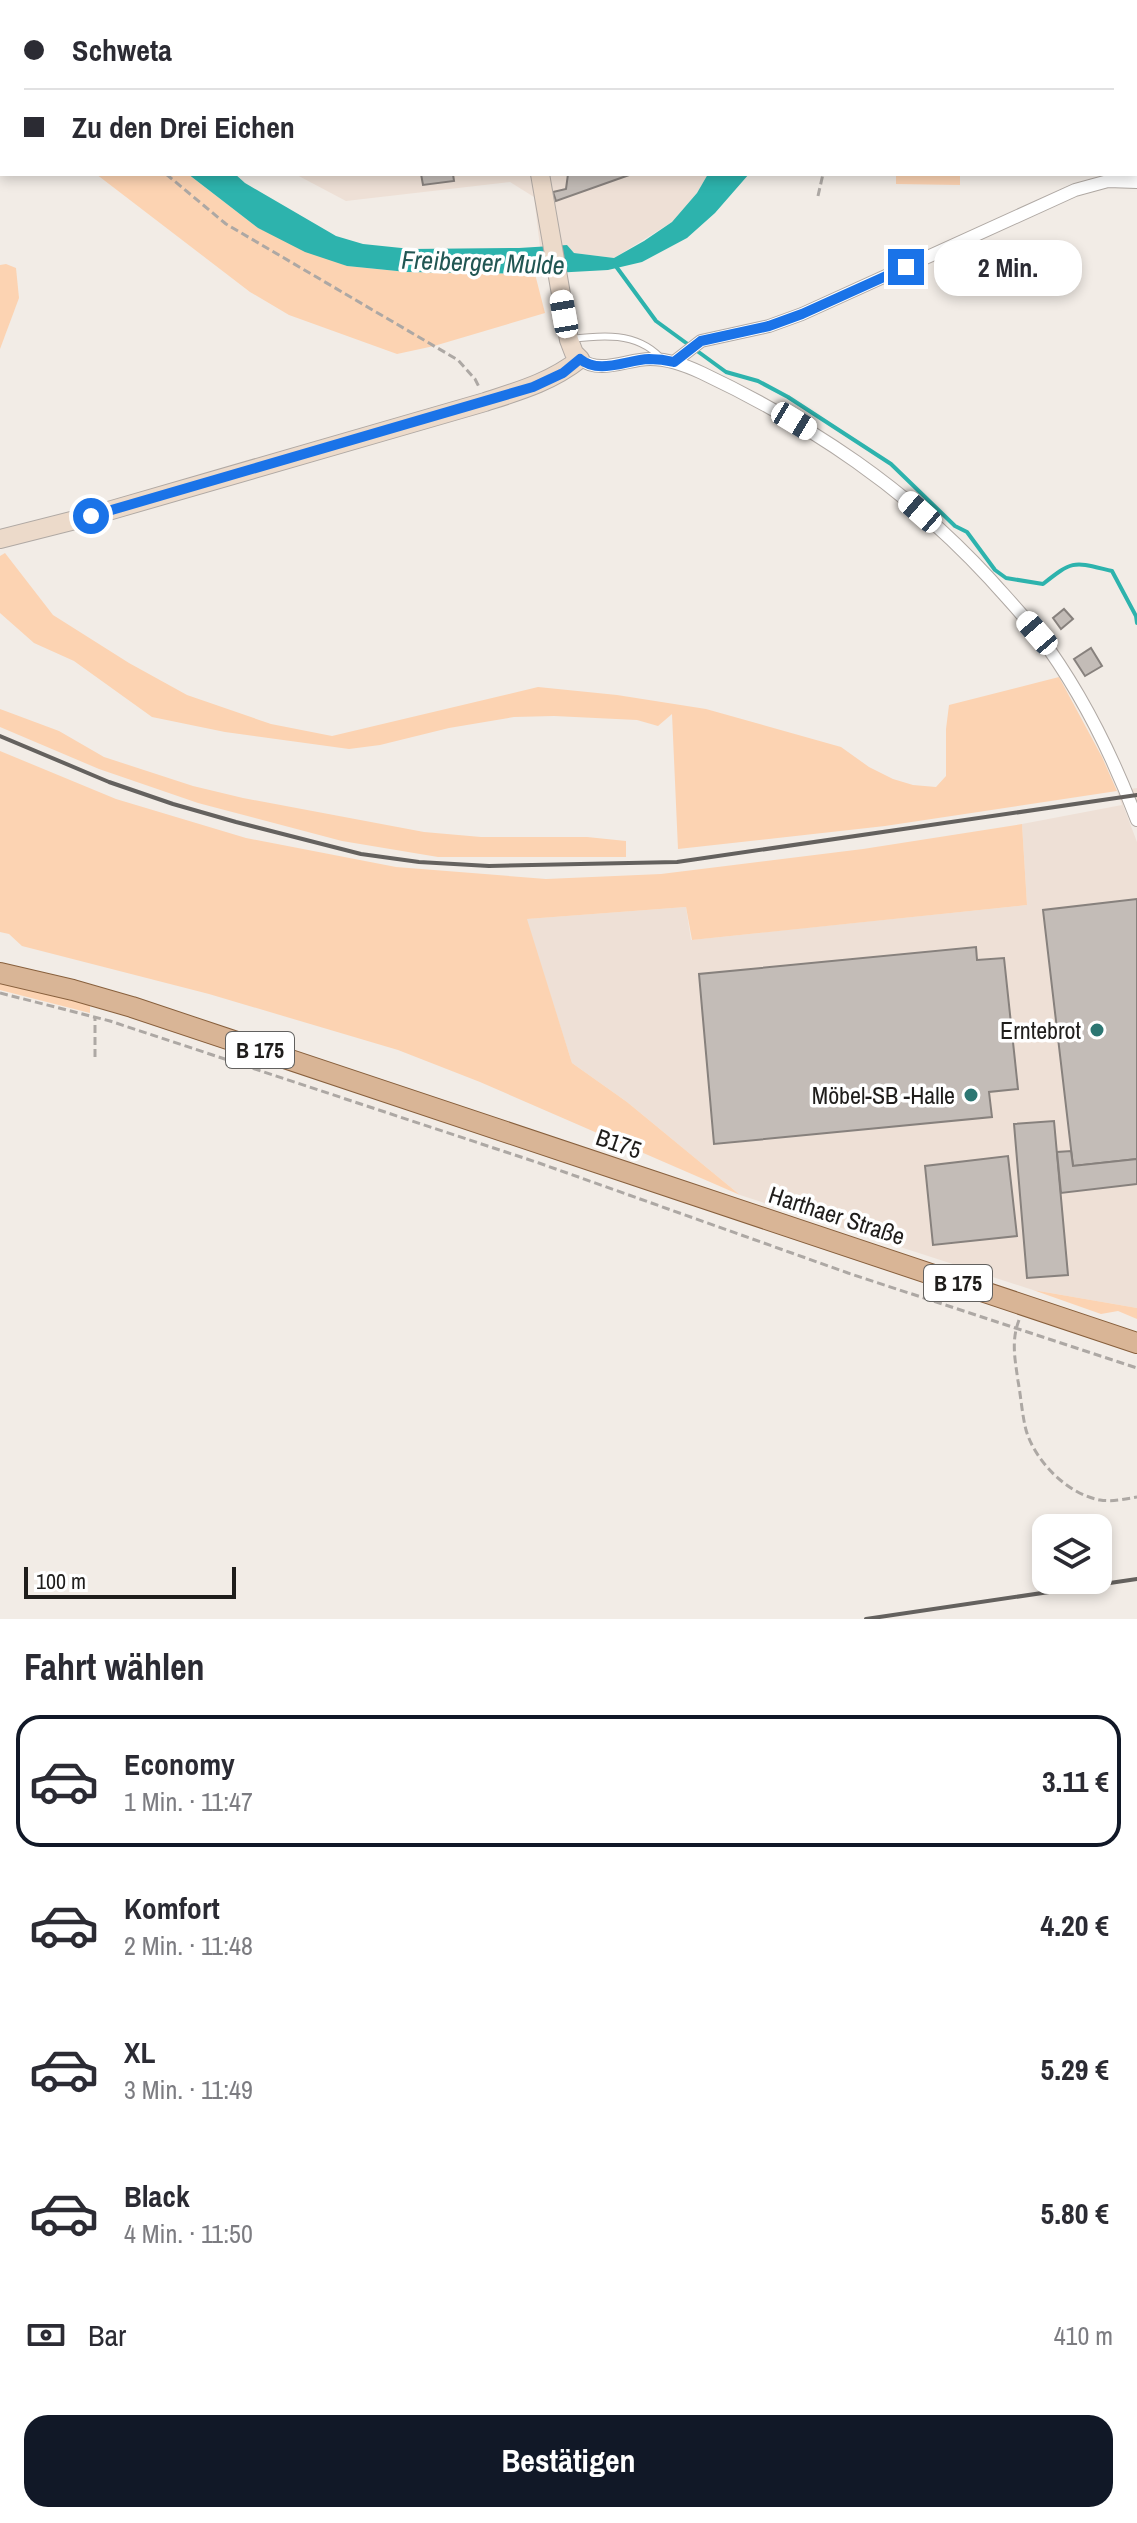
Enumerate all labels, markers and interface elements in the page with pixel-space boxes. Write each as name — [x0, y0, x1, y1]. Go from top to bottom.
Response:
text: Schweta — [72, 30, 172, 70]
text: Zu den Drei Eichen — [72, 107, 295, 147]
callout: 2 Min. — [934, 239, 1082, 295]
water label: Freiberger Mulde — [401, 242, 565, 282]
route end — [888, 249, 924, 285]
text: 2 Min. — [978, 250, 1038, 285]
car — [548, 288, 580, 340]
car — [767, 398, 821, 444]
car — [894, 487, 946, 537]
route start — [73, 498, 109, 534]
car — [1012, 607, 1062, 659]
place label: Erntebrot — [1000, 1014, 1082, 1046]
marker: Erntebrot — [1088, 1021, 1106, 1039]
road number: B 175 — [226, 1032, 294, 1068]
place label: Möbel-SB -Halle — [812, 1079, 955, 1111]
marker: Möbel-SB -Halle — [962, 1086, 980, 1104]
street label: B175 — [592, 1120, 646, 1166]
street label: Harthaer Straße — [765, 1178, 909, 1252]
road number: B 175 — [924, 1265, 992, 1301]
map controls — [1032, 1514, 1112, 1594]
button: layers — [1032, 1514, 1112, 1594]
scale bar — [24, 1563, 236, 1599]
text: 100 m — [36, 1566, 86, 1596]
text: Fahrt wählen — [24, 1643, 205, 1691]
text: Economy — [124, 1744, 235, 1784]
icon: car — [28, 1745, 100, 1817]
text: 3.11 € — [1042, 1761, 1109, 1801]
text: 1 Min. · 11:47 — [124, 1784, 253, 1819]
text: Komfort — [124, 1888, 220, 1928]
icon: car — [28, 1889, 100, 1961]
text: 4.20 € — [1041, 1905, 1109, 1945]
text: 2 Min. · 11:48 — [124, 1928, 253, 1963]
text: XL — [124, 2032, 155, 2072]
icon: car — [28, 2033, 100, 2105]
text: 5.29 € — [1041, 2049, 1109, 2089]
text: 3 Min. · 11:49 — [124, 2072, 253, 2107]
text: Black — [124, 2176, 190, 2216]
icon: car — [28, 2177, 100, 2249]
text: 5.80 € — [1041, 2193, 1109, 2233]
text: 4 Min. · 11:50 — [124, 2216, 253, 2251]
icon: cash — [24, 2313, 68, 2357]
text: Bar — [88, 2315, 126, 2355]
text: 410 m — [1054, 2318, 1113, 2353]
button: Bestätigen — [24, 2415, 1113, 2507]

